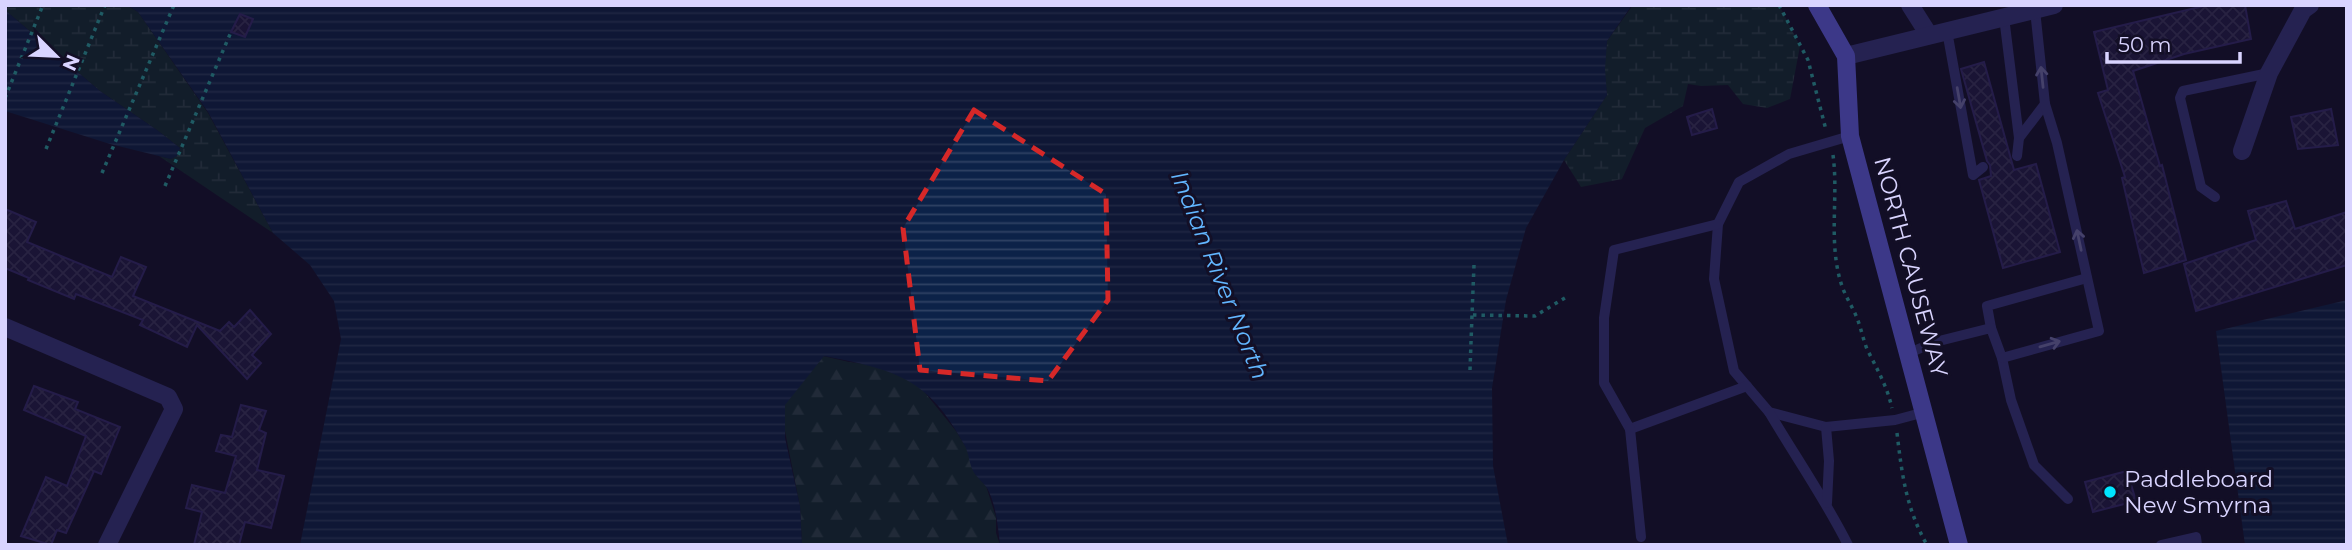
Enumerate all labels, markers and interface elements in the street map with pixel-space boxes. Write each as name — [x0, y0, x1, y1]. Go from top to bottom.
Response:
north arrow — [21, 21, 91, 91]
scale bar — [2107, 21, 2240, 65]
text: 50 m — [2118, 32, 2172, 57]
text: N — [57, 51, 85, 74]
one-way arrow — [2035, 66, 2048, 89]
one-way arrow — [1953, 86, 1966, 109]
street label: NORTH CAUSEWAY — [1868, 154, 1954, 380]
water label: Indian River North — [1165, 166, 1275, 384]
one-way arrow — [2072, 229, 2085, 252]
one-way arrow — [2039, 337, 2061, 350]
place label: Paddleboard New Smyrna — [2124, 465, 2273, 519]
marker: Paddleboard New Smyrna — [2102, 484, 2118, 500]

